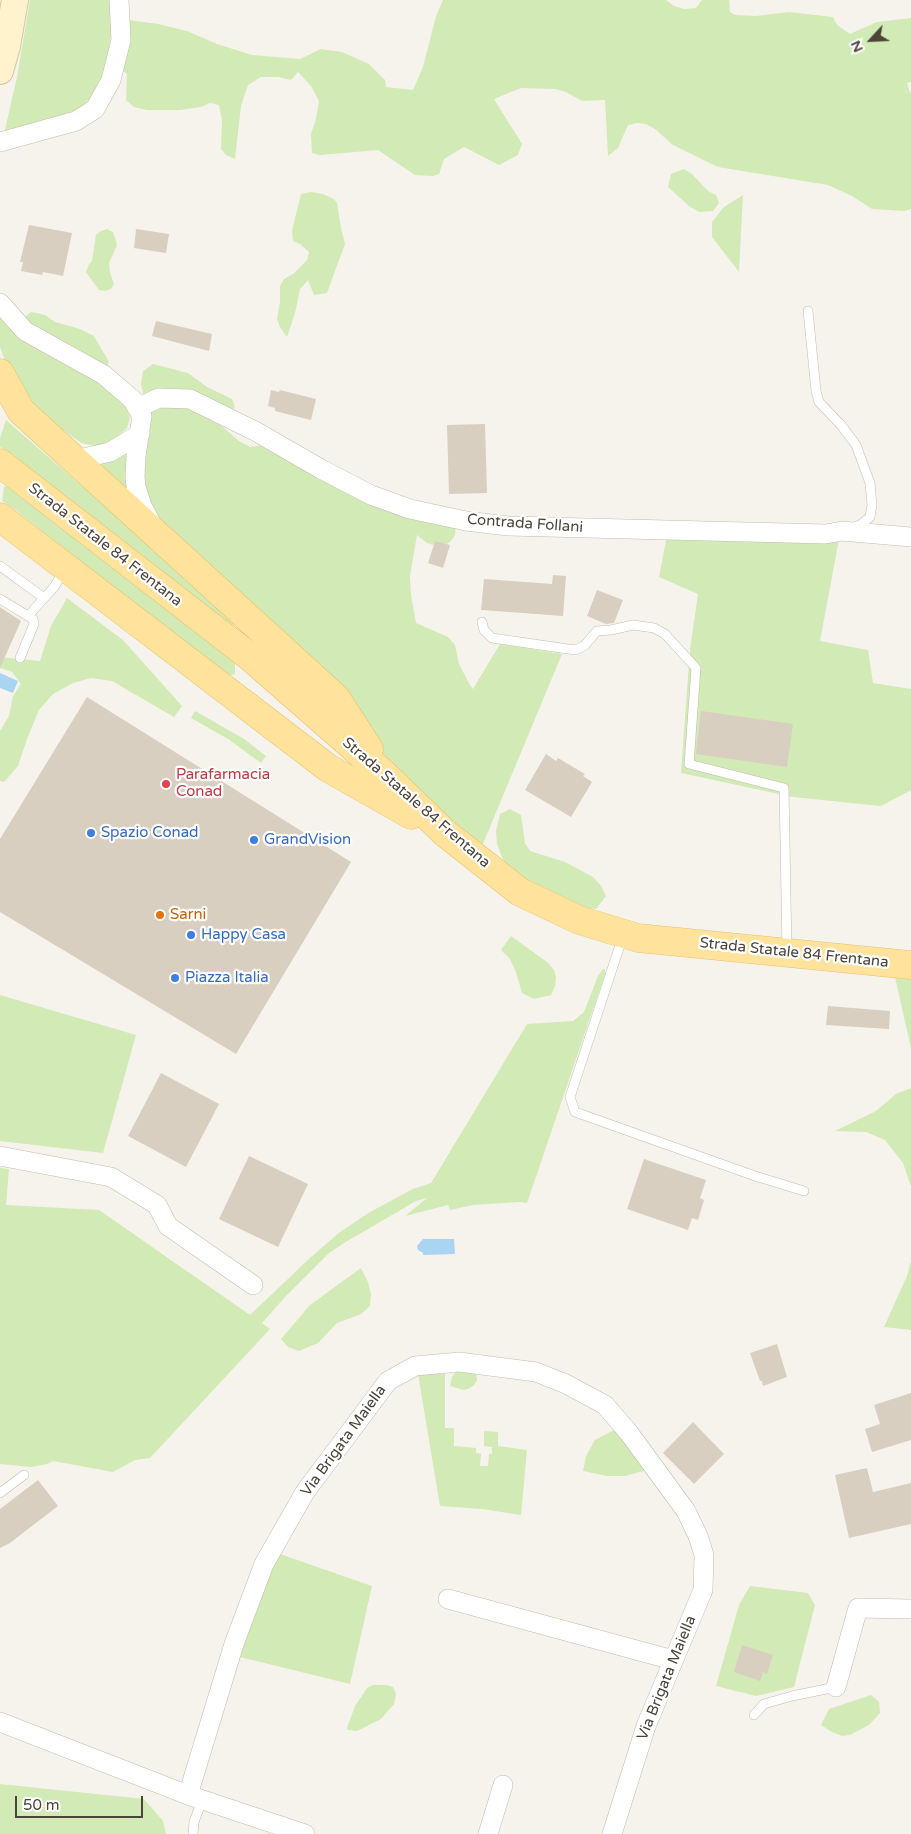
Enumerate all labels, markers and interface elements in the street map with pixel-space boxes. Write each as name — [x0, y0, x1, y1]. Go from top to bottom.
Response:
north arrow — [846, 15, 896, 65]
text: N — [847, 38, 867, 55]
street label: Strada Statale 84 Frentana — [25, 479, 185, 611]
street label: Contrada Follani — [466, 511, 584, 537]
street label: Strada Statale 84 Frentana — [338, 734, 494, 872]
place label: Parafarmacia Conad — [176, 766, 270, 801]
marker: Parafarmacia Conad — [160, 778, 172, 790]
place label: Spazio Conad — [101, 824, 199, 842]
marker: Spazio Conad — [85, 827, 97, 839]
place label: GrandVision — [264, 831, 351, 849]
marker: GrandVision — [248, 834, 260, 846]
place label: Sarni — [170, 906, 206, 924]
marker: Sarni — [154, 909, 166, 921]
place label: Happy Casa — [201, 926, 286, 944]
marker: Happy Casa — [185, 929, 197, 941]
street label: Strada Statale 84 Frentana — [699, 934, 889, 972]
place label: Piazza Italia — [185, 969, 269, 987]
marker: Piazza Italia — [169, 972, 181, 984]
street label: Via Brigata Maiella — [298, 1382, 390, 1500]
street label: Via Brigata Maiella — [634, 1613, 700, 1743]
scale bar — [18, 1786, 145, 1818]
text: 50 m — [23, 1796, 60, 1814]

